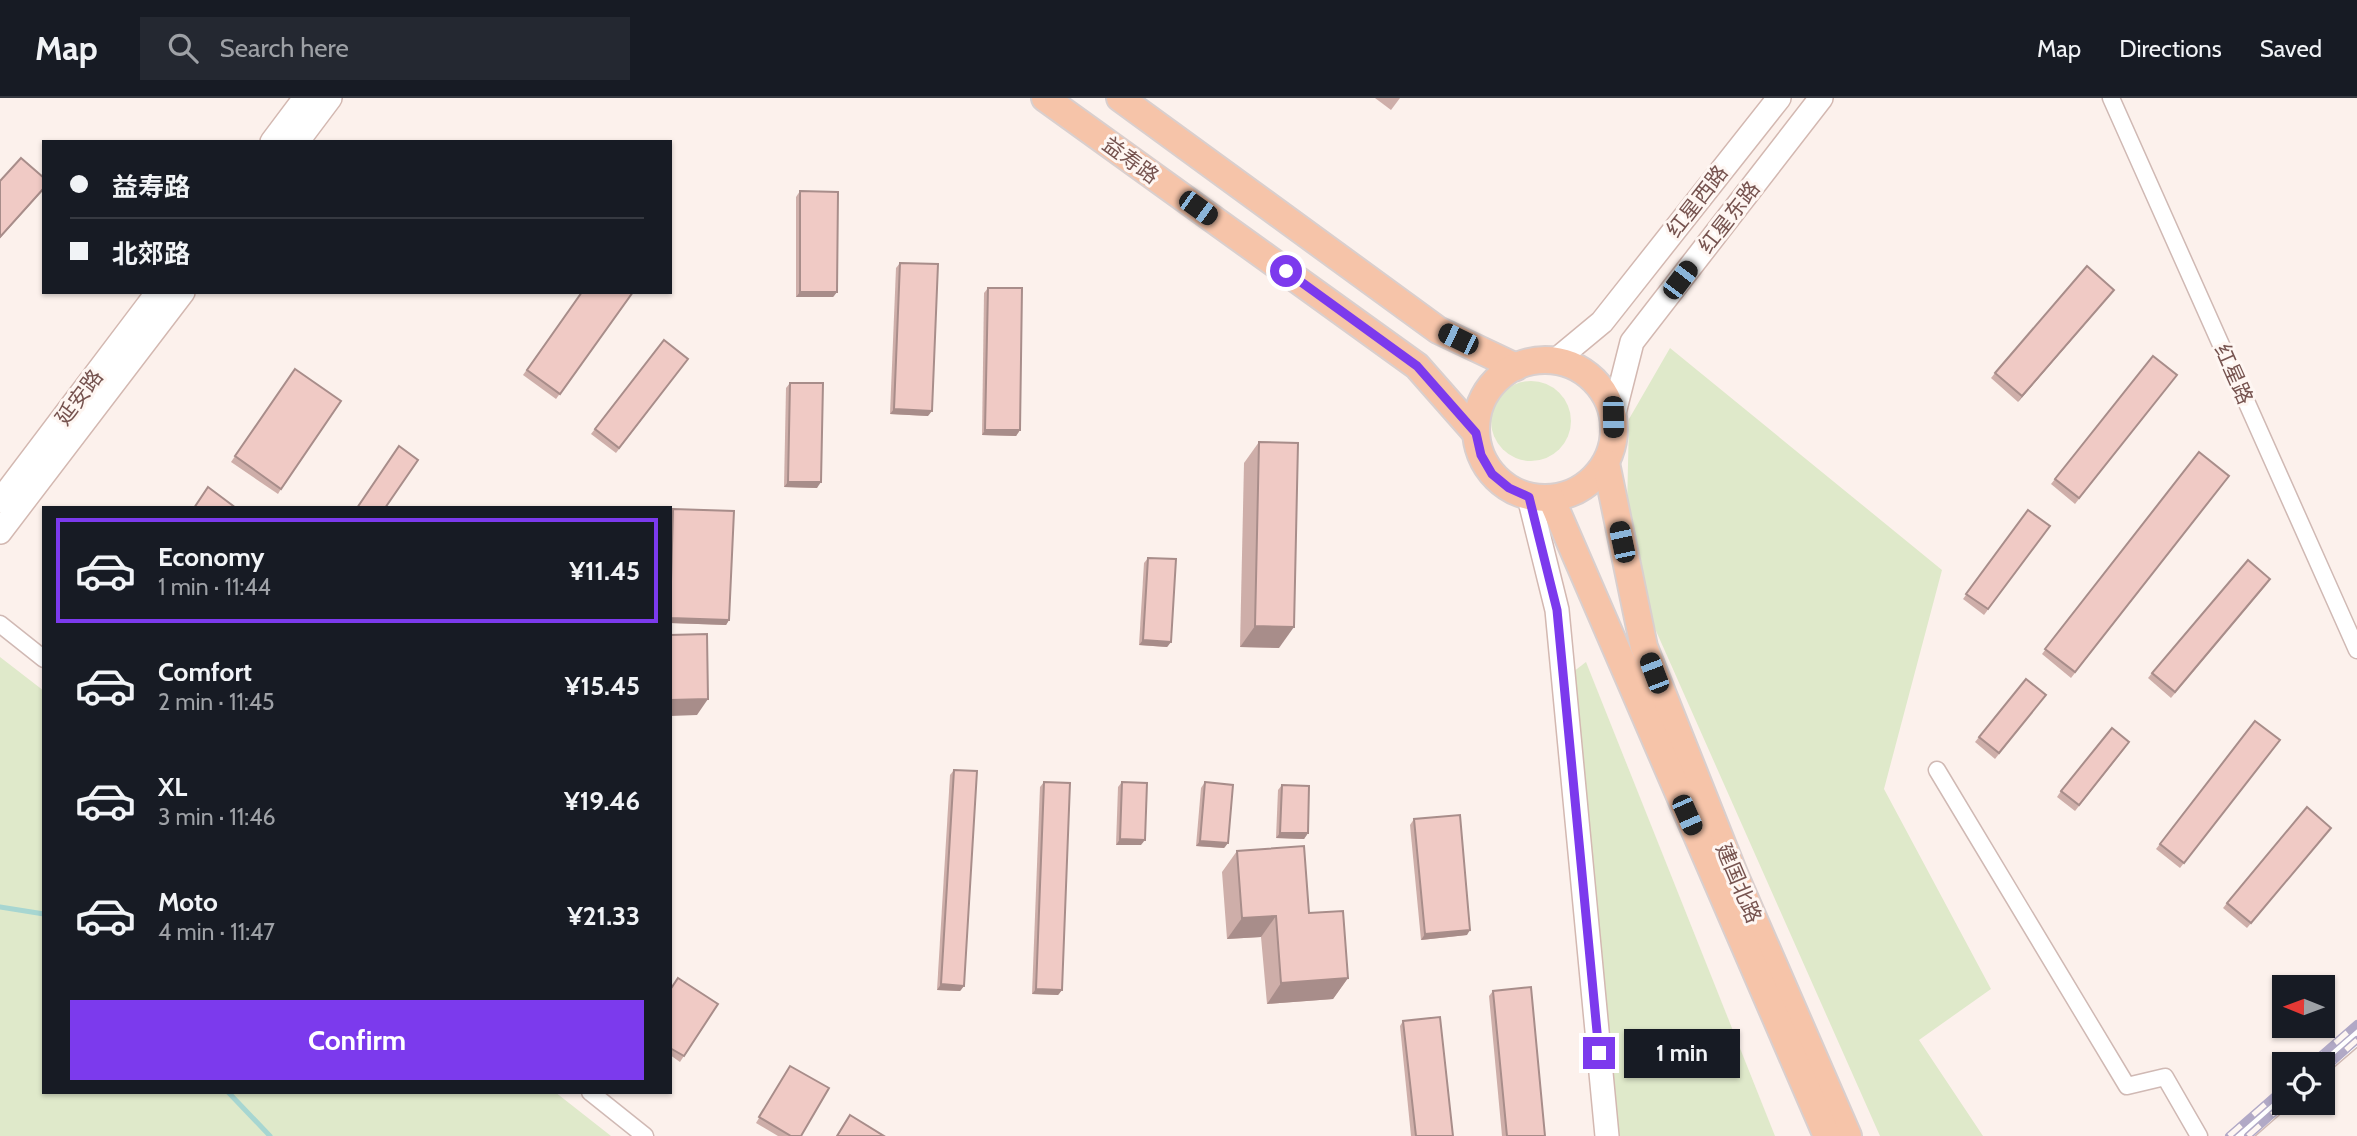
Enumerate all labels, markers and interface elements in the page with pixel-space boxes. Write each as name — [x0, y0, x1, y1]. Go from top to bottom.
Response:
search box — [140, 17, 630, 80]
text: Map — [35, 28, 98, 68]
icon: search — [164, 29, 202, 67]
text: Search here — [220, 32, 349, 64]
text: Map — [2037, 34, 2081, 63]
text: Directions — [2119, 34, 2222, 63]
text: Saved — [2260, 34, 2322, 63]
street label: 益寿路 — [1098, 131, 1164, 189]
street label: 红星西路 — [1661, 160, 1733, 242]
text: 益寿路 — [112, 171, 190, 203]
street label: 红星东路 — [1693, 176, 1765, 258]
car — [1175, 187, 1222, 229]
text: 北郊路 — [112, 238, 190, 270]
route start — [1270, 255, 1302, 287]
car — [1659, 257, 1702, 303]
car — [1435, 320, 1482, 358]
street label: 红星路 — [2210, 340, 2258, 408]
street label: 延安路 — [50, 364, 108, 430]
car — [1603, 396, 1624, 438]
car — [1608, 519, 1637, 565]
icon: car — [74, 539, 137, 602]
text: Economy — [158, 541, 264, 573]
text: ¥11.45 — [569, 555, 640, 587]
text: 1 min · 11:44 — [158, 573, 271, 601]
car — [1637, 650, 1672, 696]
icon: car — [74, 654, 137, 717]
text: Comfort — [158, 656, 252, 688]
text: ¥15.45 — [565, 670, 640, 702]
text: 2 min · 11:45 — [158, 688, 274, 716]
icon: car — [74, 769, 137, 832]
text: XL — [158, 771, 187, 803]
text: ¥19.46 — [564, 785, 640, 817]
car — [1669, 792, 1706, 838]
text: 3 min · 11:46 — [158, 803, 275, 831]
street label: 建国北路 — [1711, 839, 1767, 927]
icon: car — [74, 884, 137, 947]
text: Moto — [158, 886, 218, 918]
text: ¥21.33 — [567, 900, 640, 932]
text: 4 min · 11:47 — [158, 918, 275, 946]
north arrow — [2272, 975, 2334, 1038]
map controls — [2272, 975, 2335, 1115]
button: Confirm — [70, 1000, 644, 1080]
callout: 1 min — [1624, 1028, 1739, 1077]
route end — [1583, 1037, 1615, 1069]
text: 1 min — [1656, 1039, 1708, 1067]
button: locate — [2272, 1052, 2335, 1115]

